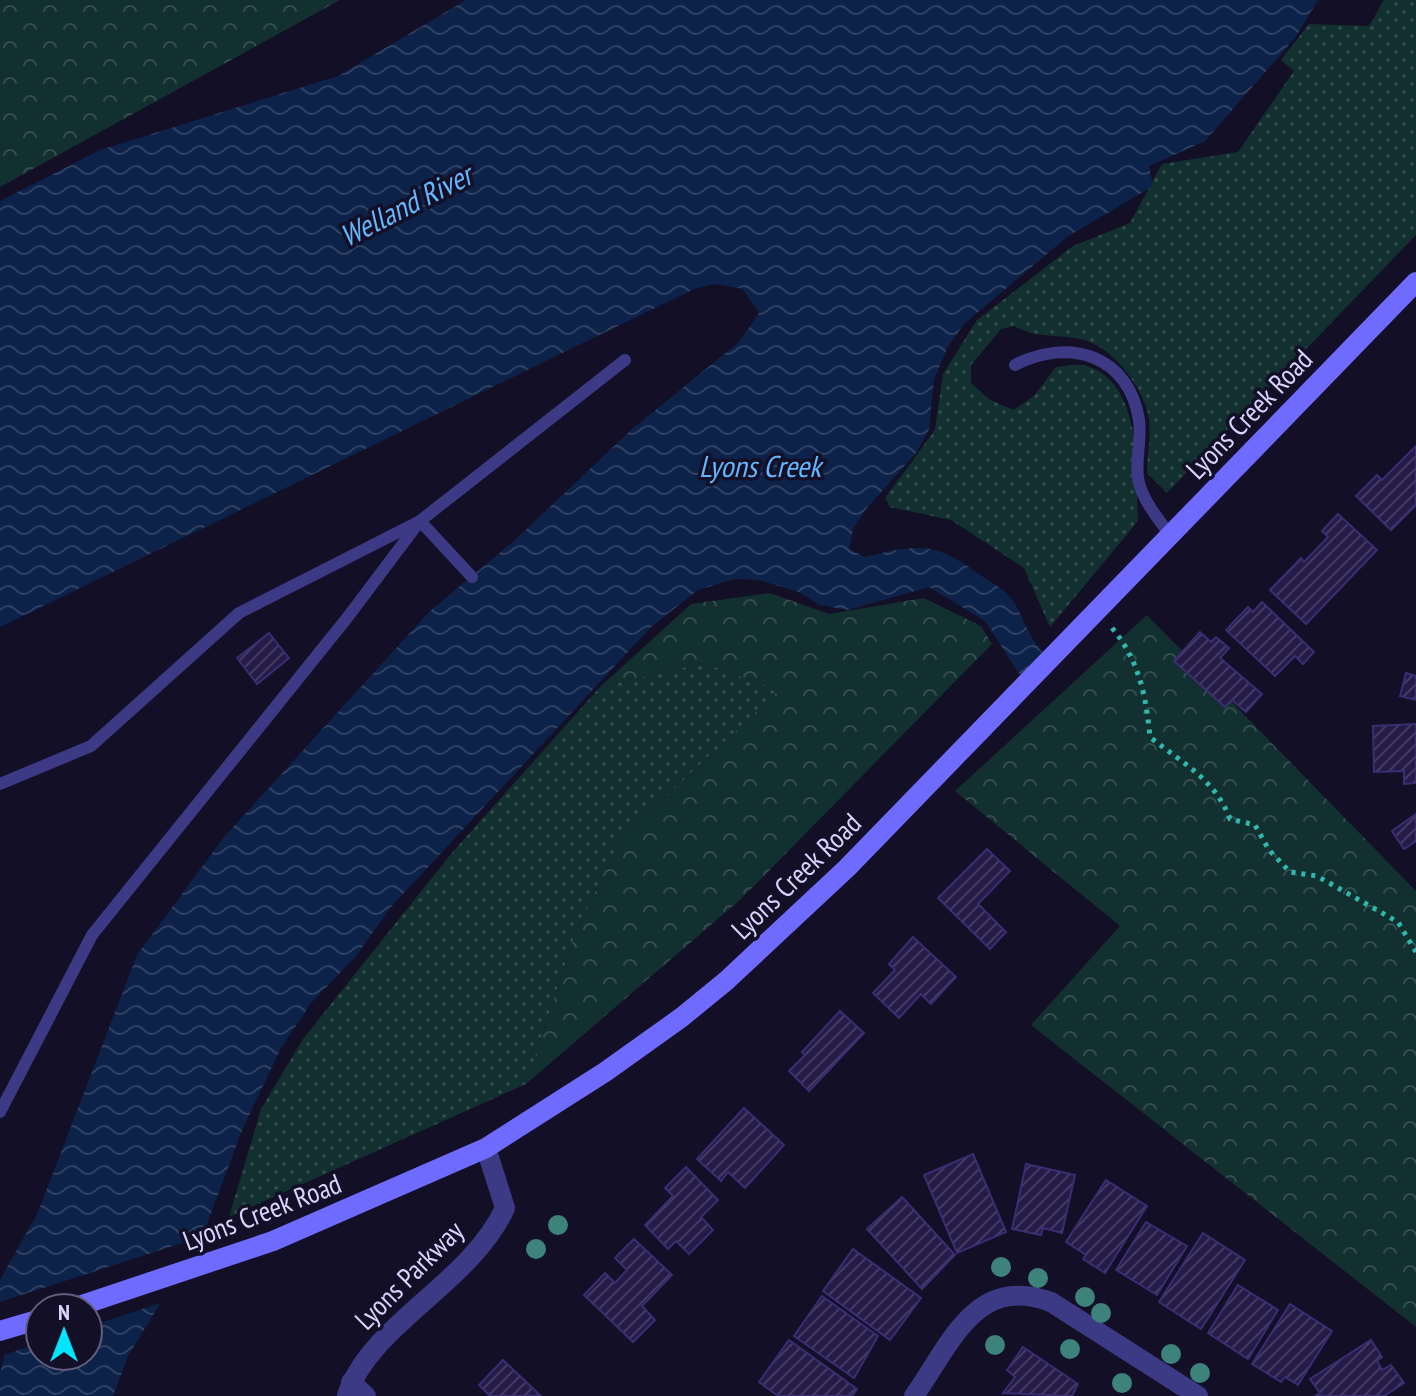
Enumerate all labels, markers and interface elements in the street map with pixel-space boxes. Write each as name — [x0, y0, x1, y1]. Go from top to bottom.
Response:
water label: Welland River — [333, 153, 481, 255]
street label: Lyons Creek Road — [1177, 341, 1320, 486]
water label: Lyons Creek — [699, 446, 824, 485]
street label: Lyons Creek Road — [723, 804, 868, 947]
street label: Lyons Creek Road — [177, 1164, 346, 1259]
street label: Lyons Parkway — [346, 1212, 471, 1337]
north arrow — [24, 1292, 104, 1372]
text: N — [58, 1298, 70, 1326]

